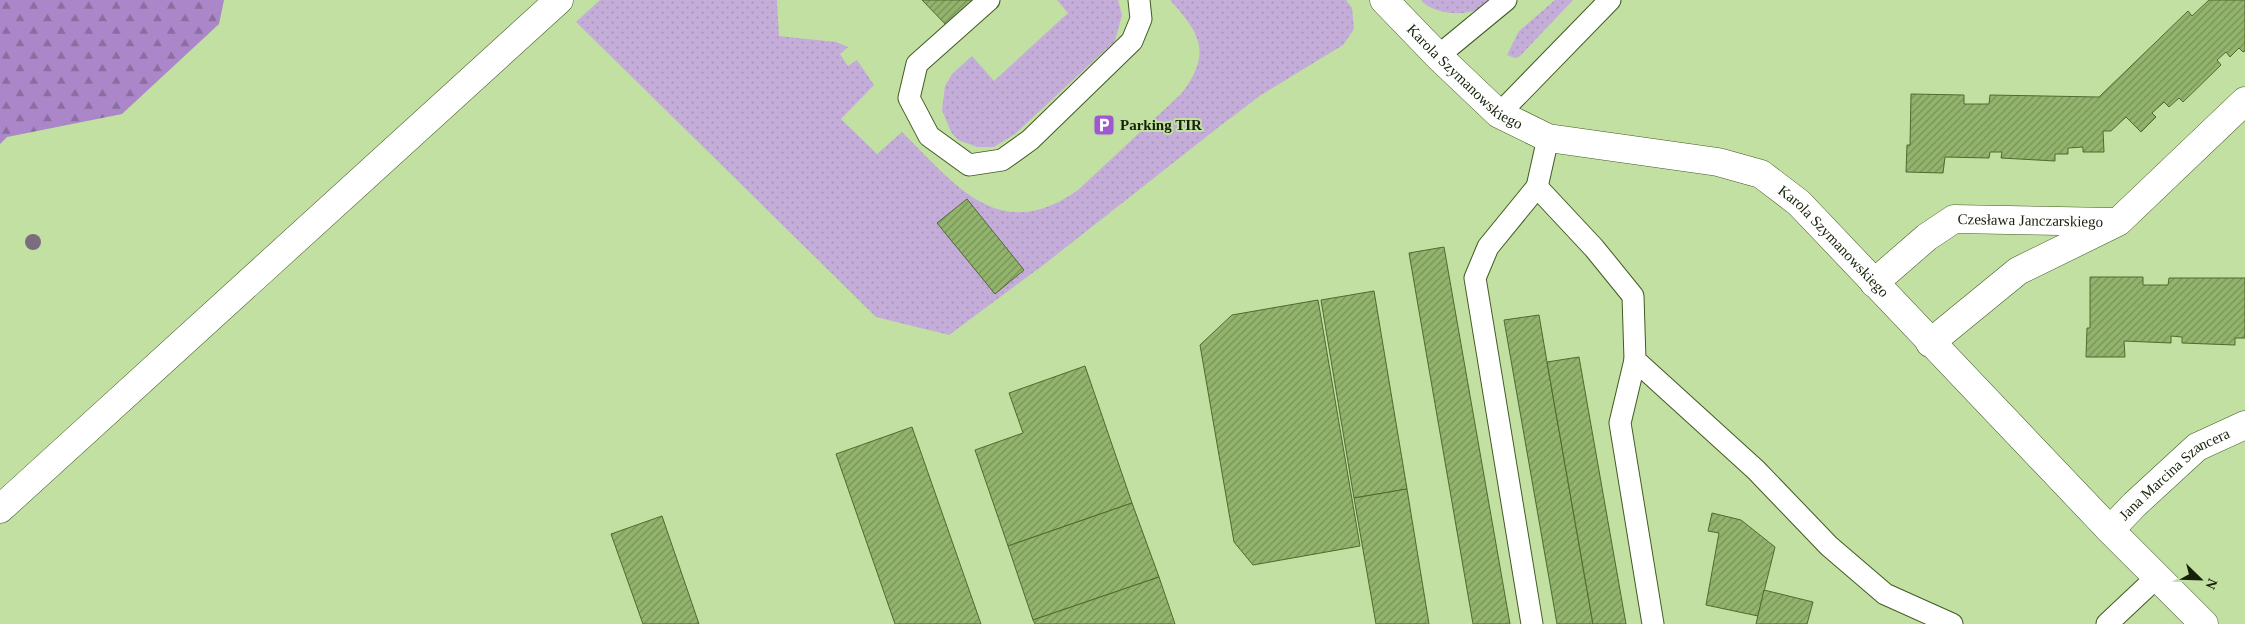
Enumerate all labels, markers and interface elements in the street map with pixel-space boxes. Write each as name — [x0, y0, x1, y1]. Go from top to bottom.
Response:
street label: Karola Szymanowskiego — [1404, 21, 1525, 132]
parking icon: Parking TIR — [1092, 113, 1116, 137]
place label: Parking TIR — [1120, 117, 1202, 133]
street label: Karola Szymanowskiego — [1775, 182, 1892, 300]
street label: Czesława Janczarskiego — [1957, 211, 2103, 230]
street label: Jana Marcina Szancera — [2116, 425, 2232, 523]
north arrow — [2175, 554, 2225, 604]
text: N — [2203, 576, 2220, 591]

